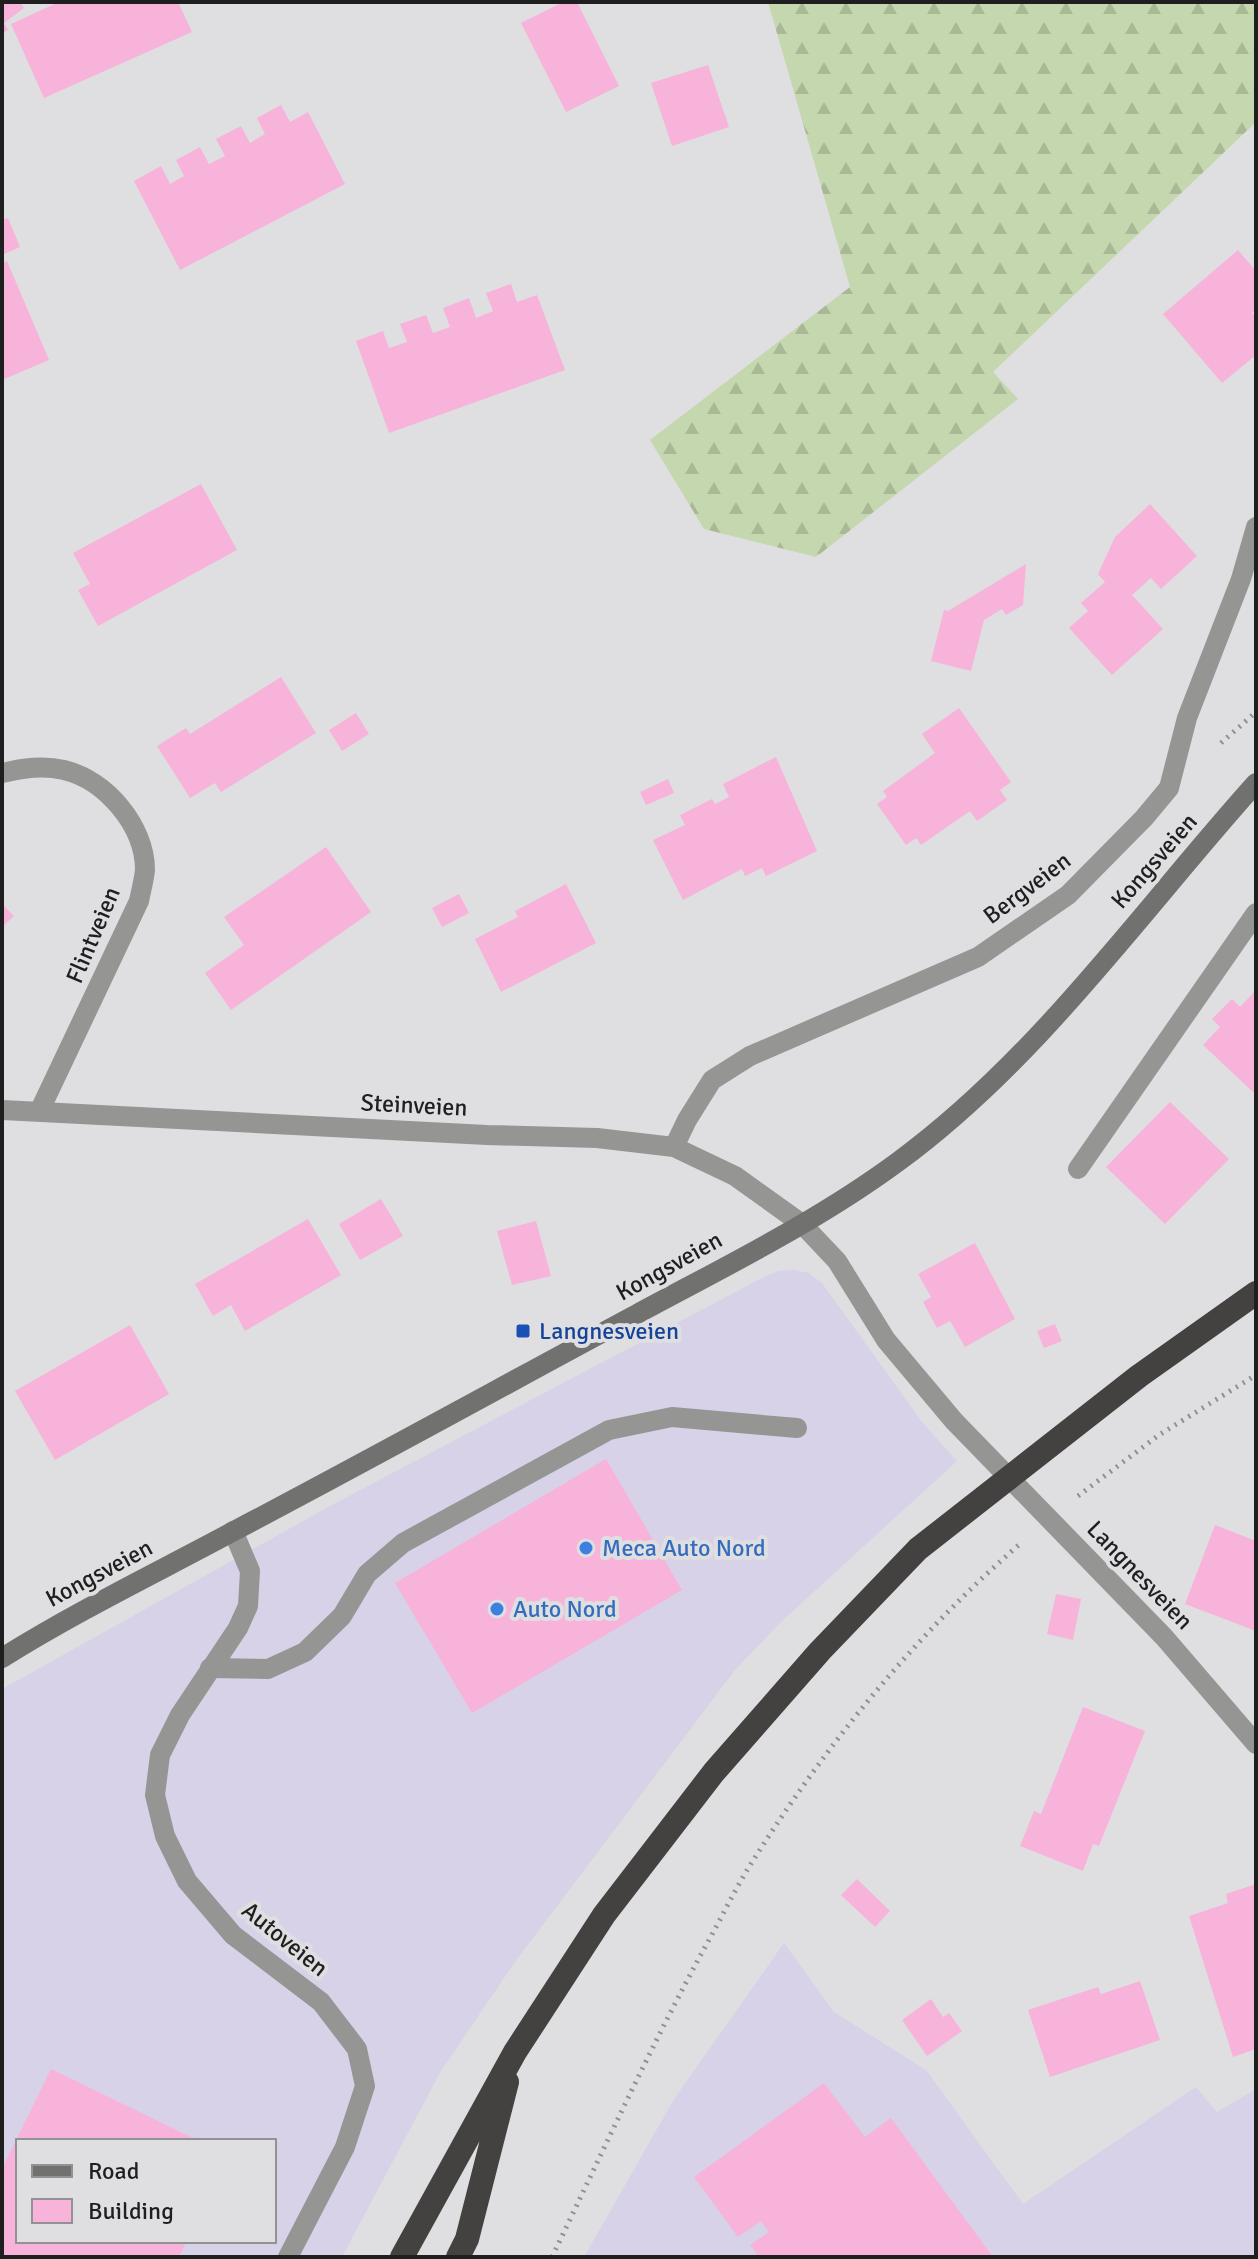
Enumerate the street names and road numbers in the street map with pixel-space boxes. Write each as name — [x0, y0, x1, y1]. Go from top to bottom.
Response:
street label: Kongsveien — [1104, 807, 1204, 915]
street label: Bergveien — [977, 845, 1077, 931]
street label: Flintveien — [59, 882, 127, 988]
street label: Steinveien — [360, 1087, 468, 1123]
street label: Kongsveien — [611, 1225, 727, 1307]
street label: Langnesveien — [1081, 1514, 1199, 1636]
street label: Kongsveien — [40, 1532, 158, 1614]
street label: Autoveien — [236, 1895, 334, 1983]

